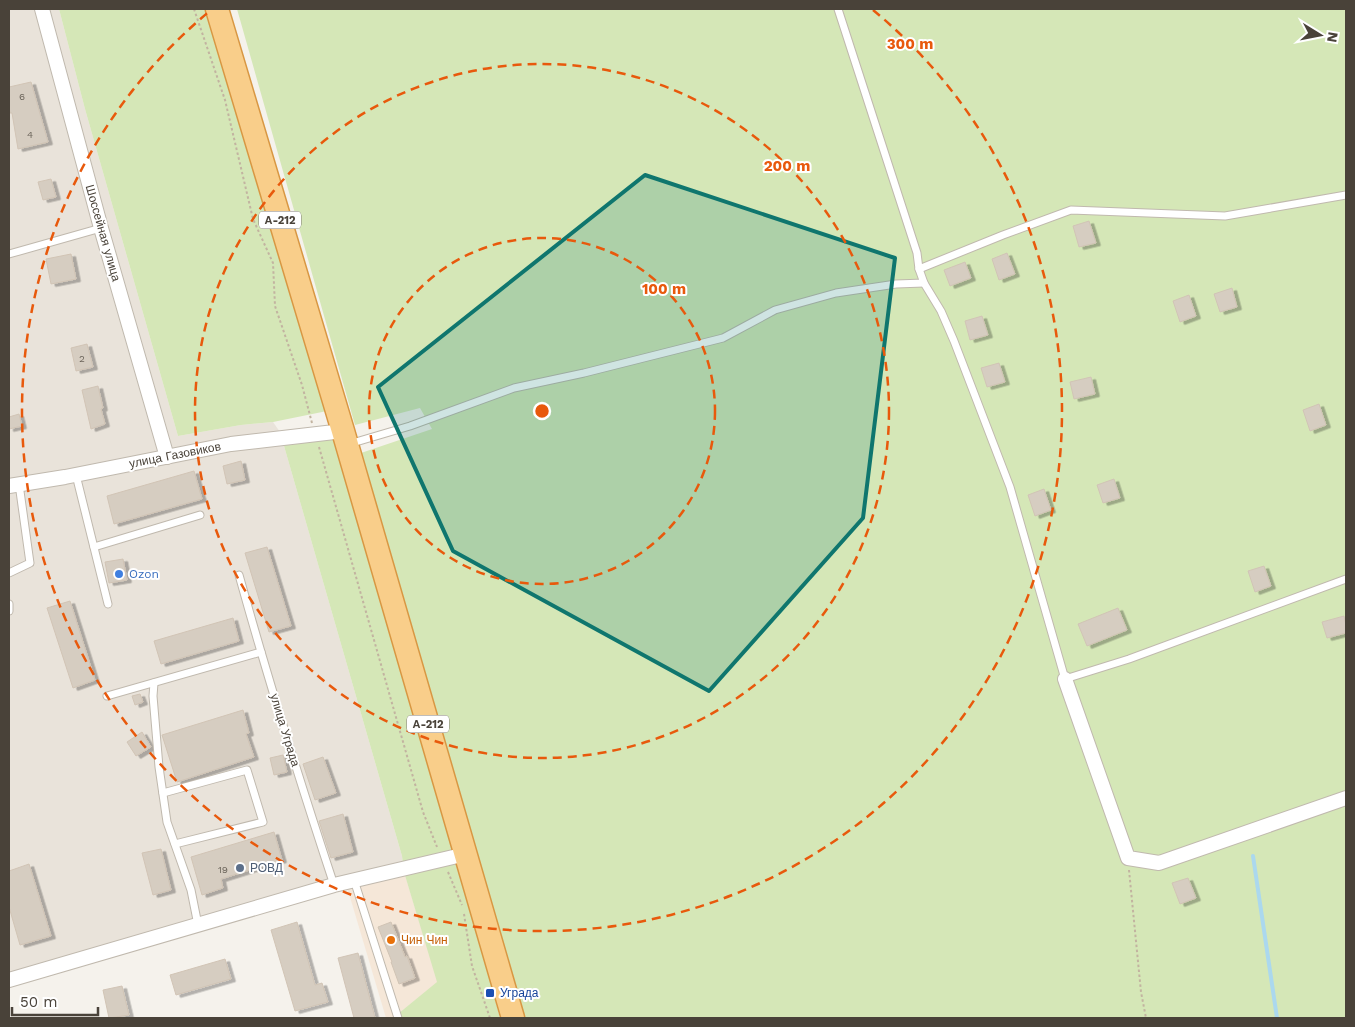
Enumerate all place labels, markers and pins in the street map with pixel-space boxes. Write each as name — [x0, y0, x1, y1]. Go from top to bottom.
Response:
centre of rings — [533, 402, 551, 420]
place label: Ozon — [129, 567, 159, 581]
marker: Ozon — [113, 568, 125, 580]
place label: РОВД — [250, 861, 283, 875]
marker: РОВД — [234, 862, 246, 874]
place label: Чин Чин — [401, 933, 448, 947]
marker: Чин Чин — [385, 934, 397, 946]
place label: Уграда — [500, 986, 539, 1000]
marker: Уграда — [484, 987, 496, 999]

